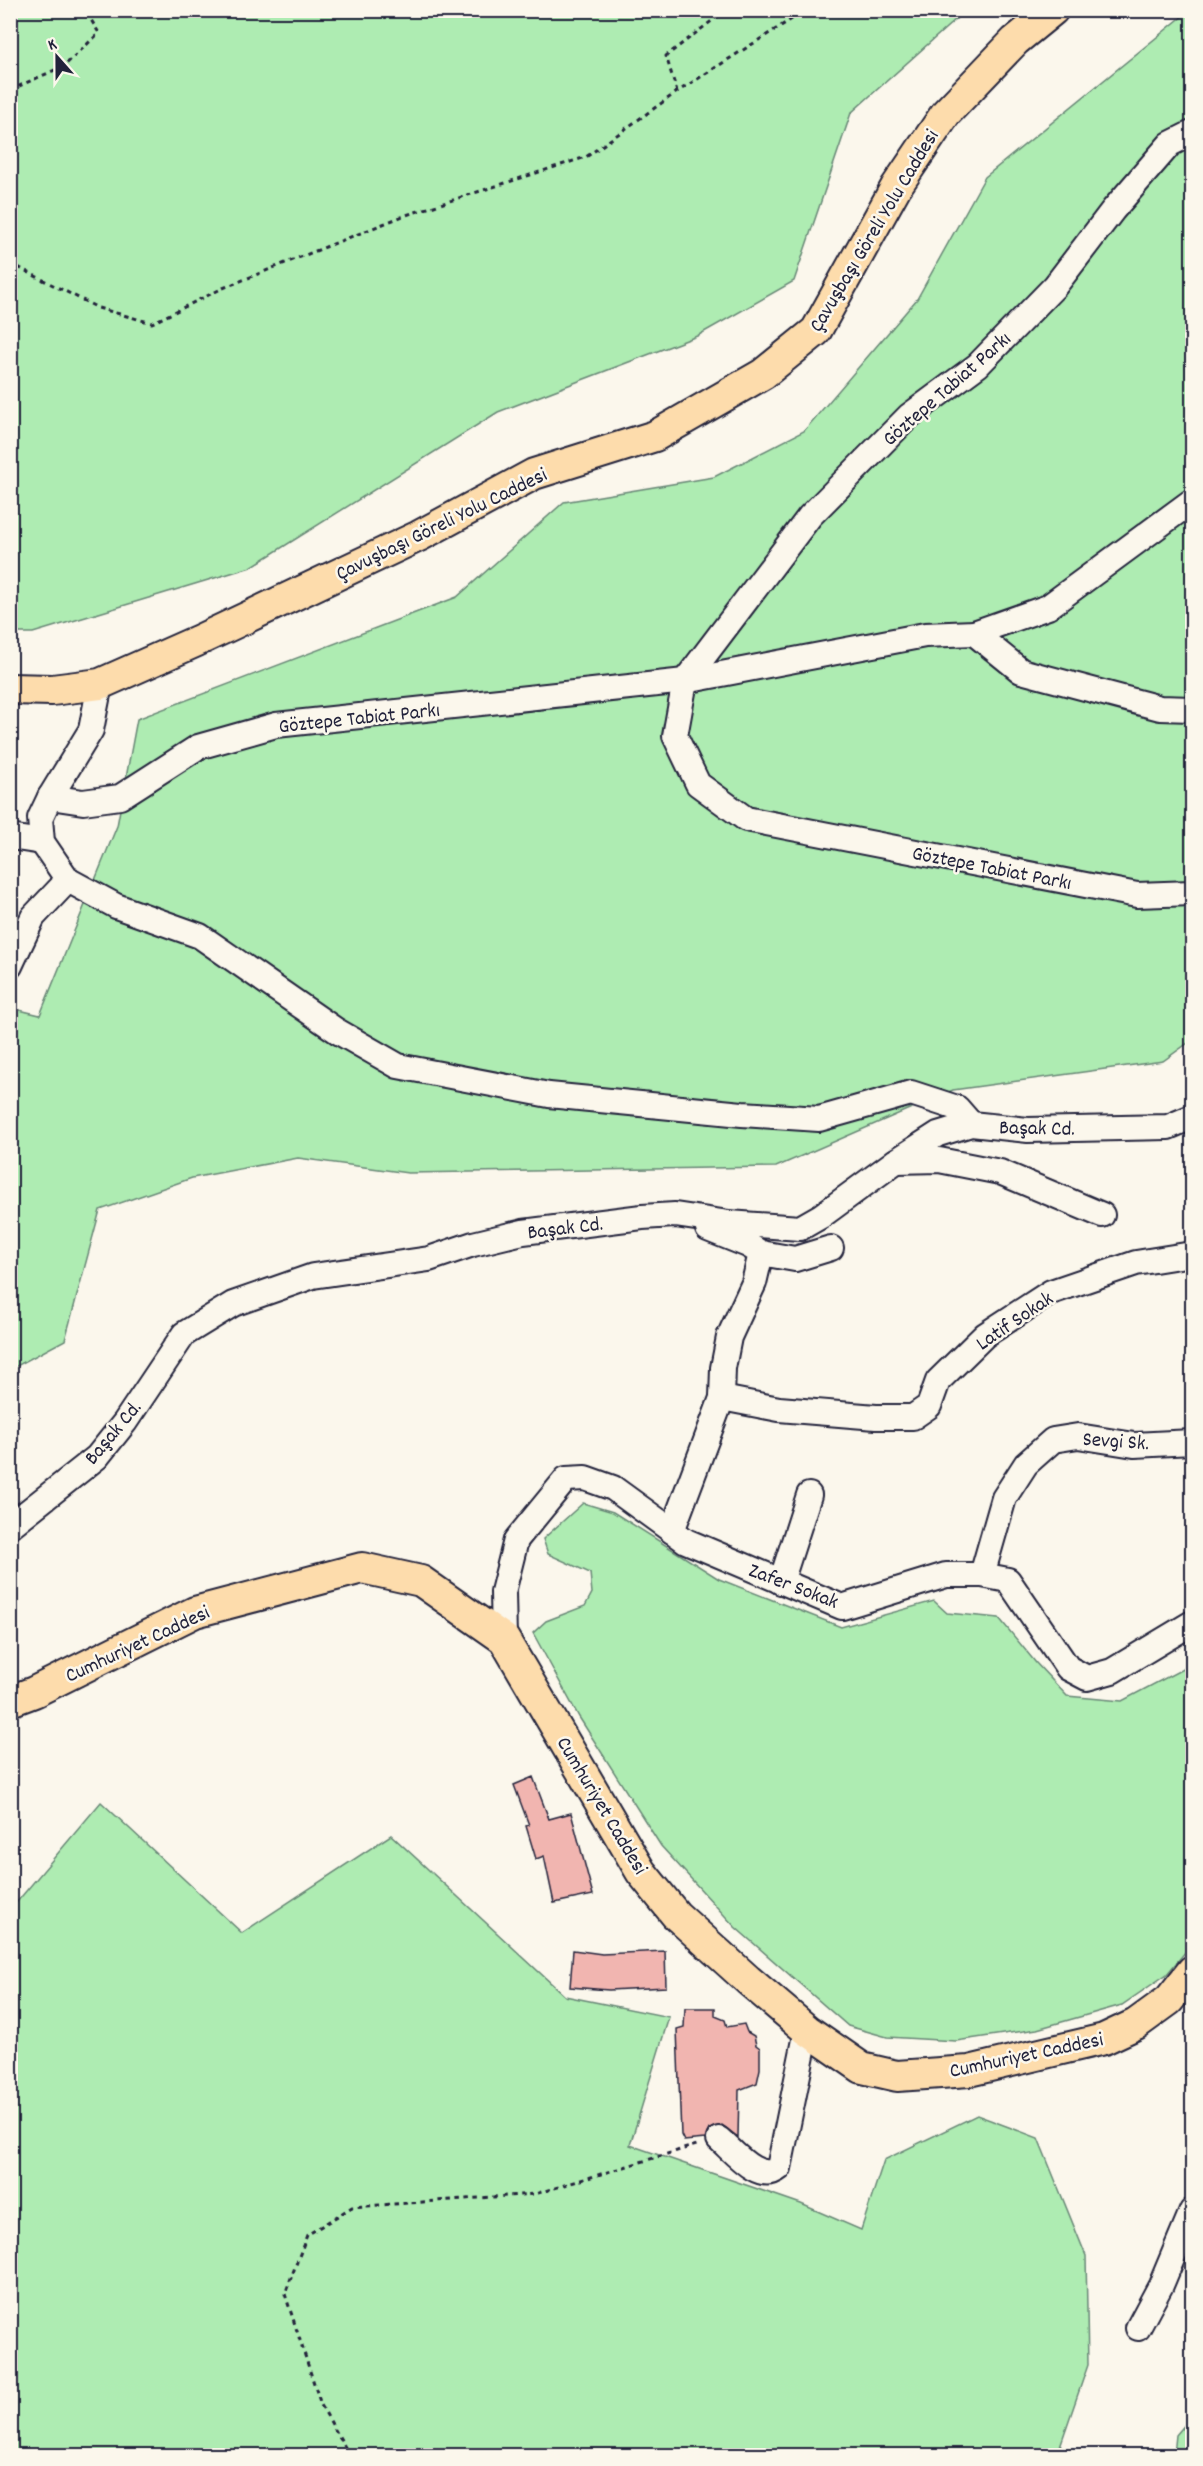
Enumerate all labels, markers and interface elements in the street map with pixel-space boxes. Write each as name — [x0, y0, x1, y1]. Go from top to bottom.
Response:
north arrow — [27, 27, 87, 87]
text: K — [45, 33, 61, 57]
street label: Çavuşbaşı Göreli Yolu Caddesi — [803, 124, 948, 339]
street label: Göztepe Tabiat Parkı — [877, 326, 1019, 455]
street label: Çavuşbaşı Göreli Yolu Caddesi — [332, 461, 553, 590]
street label: Göztepe Tabiat Parkı — [277, 697, 441, 743]
street label: Göztepe Tabiat Parkı — [909, 840, 1074, 900]
street label: Başak Cd. — [999, 1114, 1075, 1146]
street label: Başak Cd. — [526, 1210, 605, 1249]
street label: Latif Sokak — [971, 1285, 1061, 1360]
street label: Başak Cd. — [78, 1395, 150, 1473]
street label: Sevgi Sk. — [1082, 1426, 1150, 1460]
street label: Zafer Sokak — [744, 1557, 842, 1619]
street label: Cumhuriyet Caddesi — [61, 1599, 216, 1692]
street label: Cumhuriyet Caddesi — [547, 1732, 654, 1881]
street label: Cumhuriyet Caddesi — [947, 2026, 1106, 2088]

